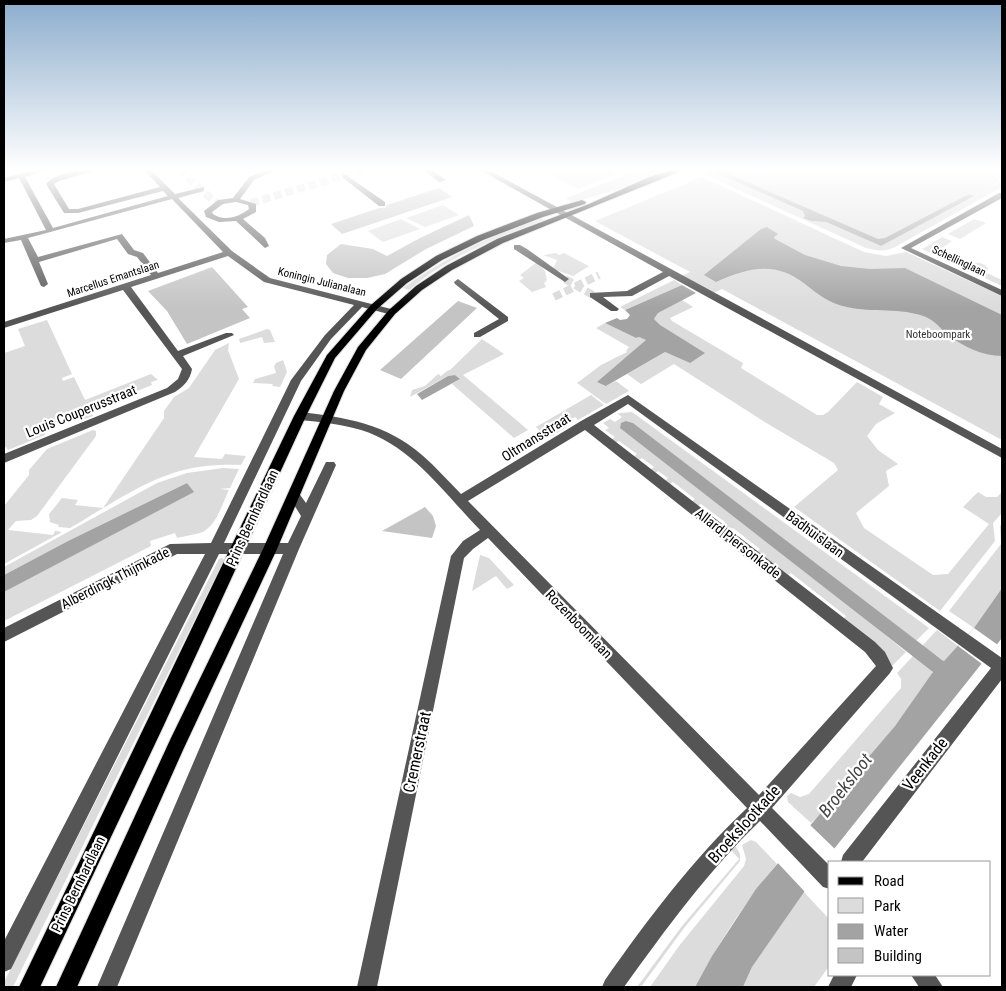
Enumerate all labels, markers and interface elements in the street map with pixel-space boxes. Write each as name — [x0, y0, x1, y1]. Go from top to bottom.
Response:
street label: Schellinglaan — [930, 243, 988, 279]
street label: Marcellus Emantslaan — [65, 258, 161, 300]
street label: Koningin Julianalaan — [277, 265, 367, 299]
park label: Noteboompark — [906, 328, 970, 341]
street label: Louis Couperusstraat — [23, 381, 139, 441]
street label: Oltmansstraat — [499, 409, 573, 465]
street label: Prins Bernhardlaan — [223, 467, 281, 569]
street label: Allard Piersonkade — [692, 505, 784, 582]
street label: Badhuislaan — [783, 508, 847, 560]
street label: Alberdingk Thijmkade — [58, 544, 172, 612]
street label: Rozenboomlaan — [542, 587, 616, 661]
street label: Cremerstraat — [399, 709, 435, 794]
street label: Veenkade — [899, 734, 951, 794]
water label: Broeksloot — [814, 749, 877, 821]
street label: Broekslootkade — [704, 781, 784, 867]
street label: Prins Bernhardlaan — [48, 833, 108, 935]
legend — [828, 861, 991, 976]
text: Road — [874, 872, 904, 890]
text: Park — [874, 897, 901, 915]
text: Water — [874, 922, 909, 940]
text: Building — [874, 947, 922, 965]

